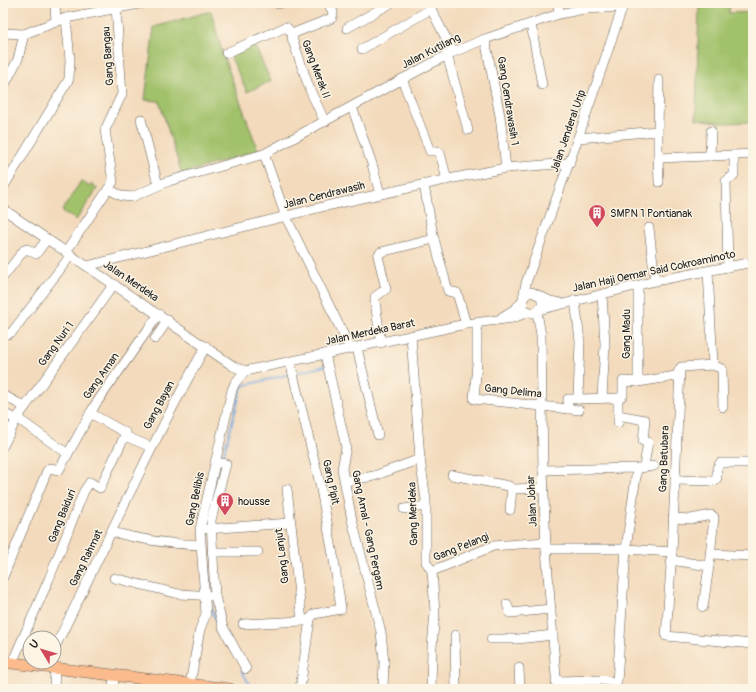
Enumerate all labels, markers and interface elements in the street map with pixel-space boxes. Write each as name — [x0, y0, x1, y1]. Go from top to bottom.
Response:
street label: Gang Bangau — [99, 26, 117, 86]
street label: Jalan Kutilang — [399, 30, 463, 71]
street label: Gang Merak II — [299, 38, 333, 100]
street label: Gang Cendrawasih 1 — [495, 55, 521, 147]
street label: Jalan Jenderal Urip — [548, 88, 588, 174]
street label: Jalan Cendrawasih — [282, 179, 366, 211]
building icon: SMPN 1 Pontianak — [587, 203, 607, 228]
place label: SMPN 1 Pontianak — [610, 207, 692, 220]
street label: Jalan Haji Oemar Said Cokroaminoto — [571, 247, 737, 295]
street label: Jalan Merdeka — [101, 258, 161, 304]
street label: Gang Madu — [620, 309, 633, 359]
street label: Jalan Merdeka Barat — [324, 316, 416, 348]
street label: Gang Nuri 1 — [36, 319, 76, 369]
street label: Gang Aman — [80, 350, 122, 402]
street label: Gang Bayan — [141, 378, 177, 432]
street label: Gang Delima — [484, 382, 542, 400]
street label: Gang Batubara — [656, 425, 672, 493]
street label: Gang Pipit — [320, 458, 342, 506]
street label: Gang Amal - Gang Pergam — [349, 469, 387, 591]
street label: Gang Belibis — [183, 471, 207, 527]
street label: Jalan Johar — [524, 475, 540, 527]
street label: Gang Merdeka — [405, 482, 421, 546]
street label: Gang Baiduri — [45, 487, 79, 545]
building icon: housse — [215, 491, 235, 516]
place label: housse — [238, 495, 270, 508]
street label: Gang Rahmat — [67, 527, 106, 589]
street label: Gang Lanjut — [272, 527, 292, 584]
street label: Gang Pelangi — [431, 530, 491, 564]
north arrow — [22, 630, 62, 670]
text: U — [27, 637, 42, 651]

